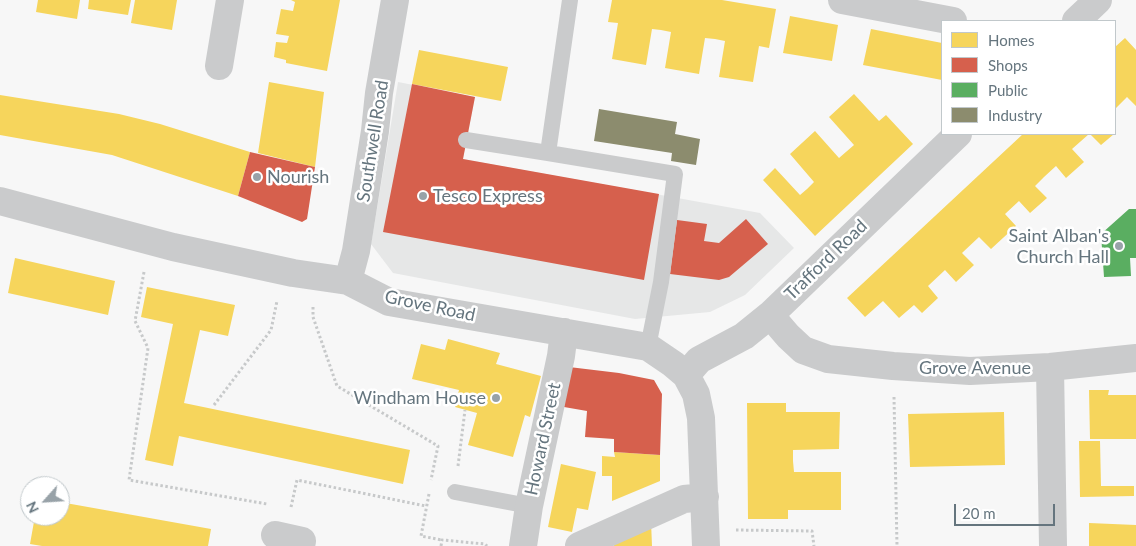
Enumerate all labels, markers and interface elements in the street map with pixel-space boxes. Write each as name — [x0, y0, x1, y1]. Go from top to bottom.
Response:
legend — [941, 20, 1116, 135]
text: Homes — [988, 31, 1034, 49]
text: Shops — [988, 56, 1028, 74]
street label: Southwell Road — [353, 79, 393, 203]
text: Public — [988, 81, 1028, 99]
text: Industry — [988, 106, 1042, 124]
place label: Nourish — [267, 166, 329, 188]
marker: Nourish — [251, 171, 263, 183]
place label: Tesco Express — [433, 185, 543, 207]
marker: Tesco Express — [417, 190, 429, 202]
street label: Trafford Road — [780, 215, 872, 305]
place label: Saint Alban's Church Hall — [1009, 225, 1109, 268]
marker: Saint Alban's Church Hall — [1113, 240, 1125, 252]
street label: Grove Road — [383, 286, 477, 326]
street label: Grove Avenue — [919, 357, 1031, 379]
street label: Howard Street — [521, 381, 565, 497]
place label: Windham House — [354, 387, 486, 409]
marker: Windham House — [490, 392, 502, 404]
north arrow — [20, 476, 70, 526]
scale bar — [956, 494, 1057, 526]
text: N — [22, 499, 42, 516]
text: 20 m — [962, 504, 996, 522]

